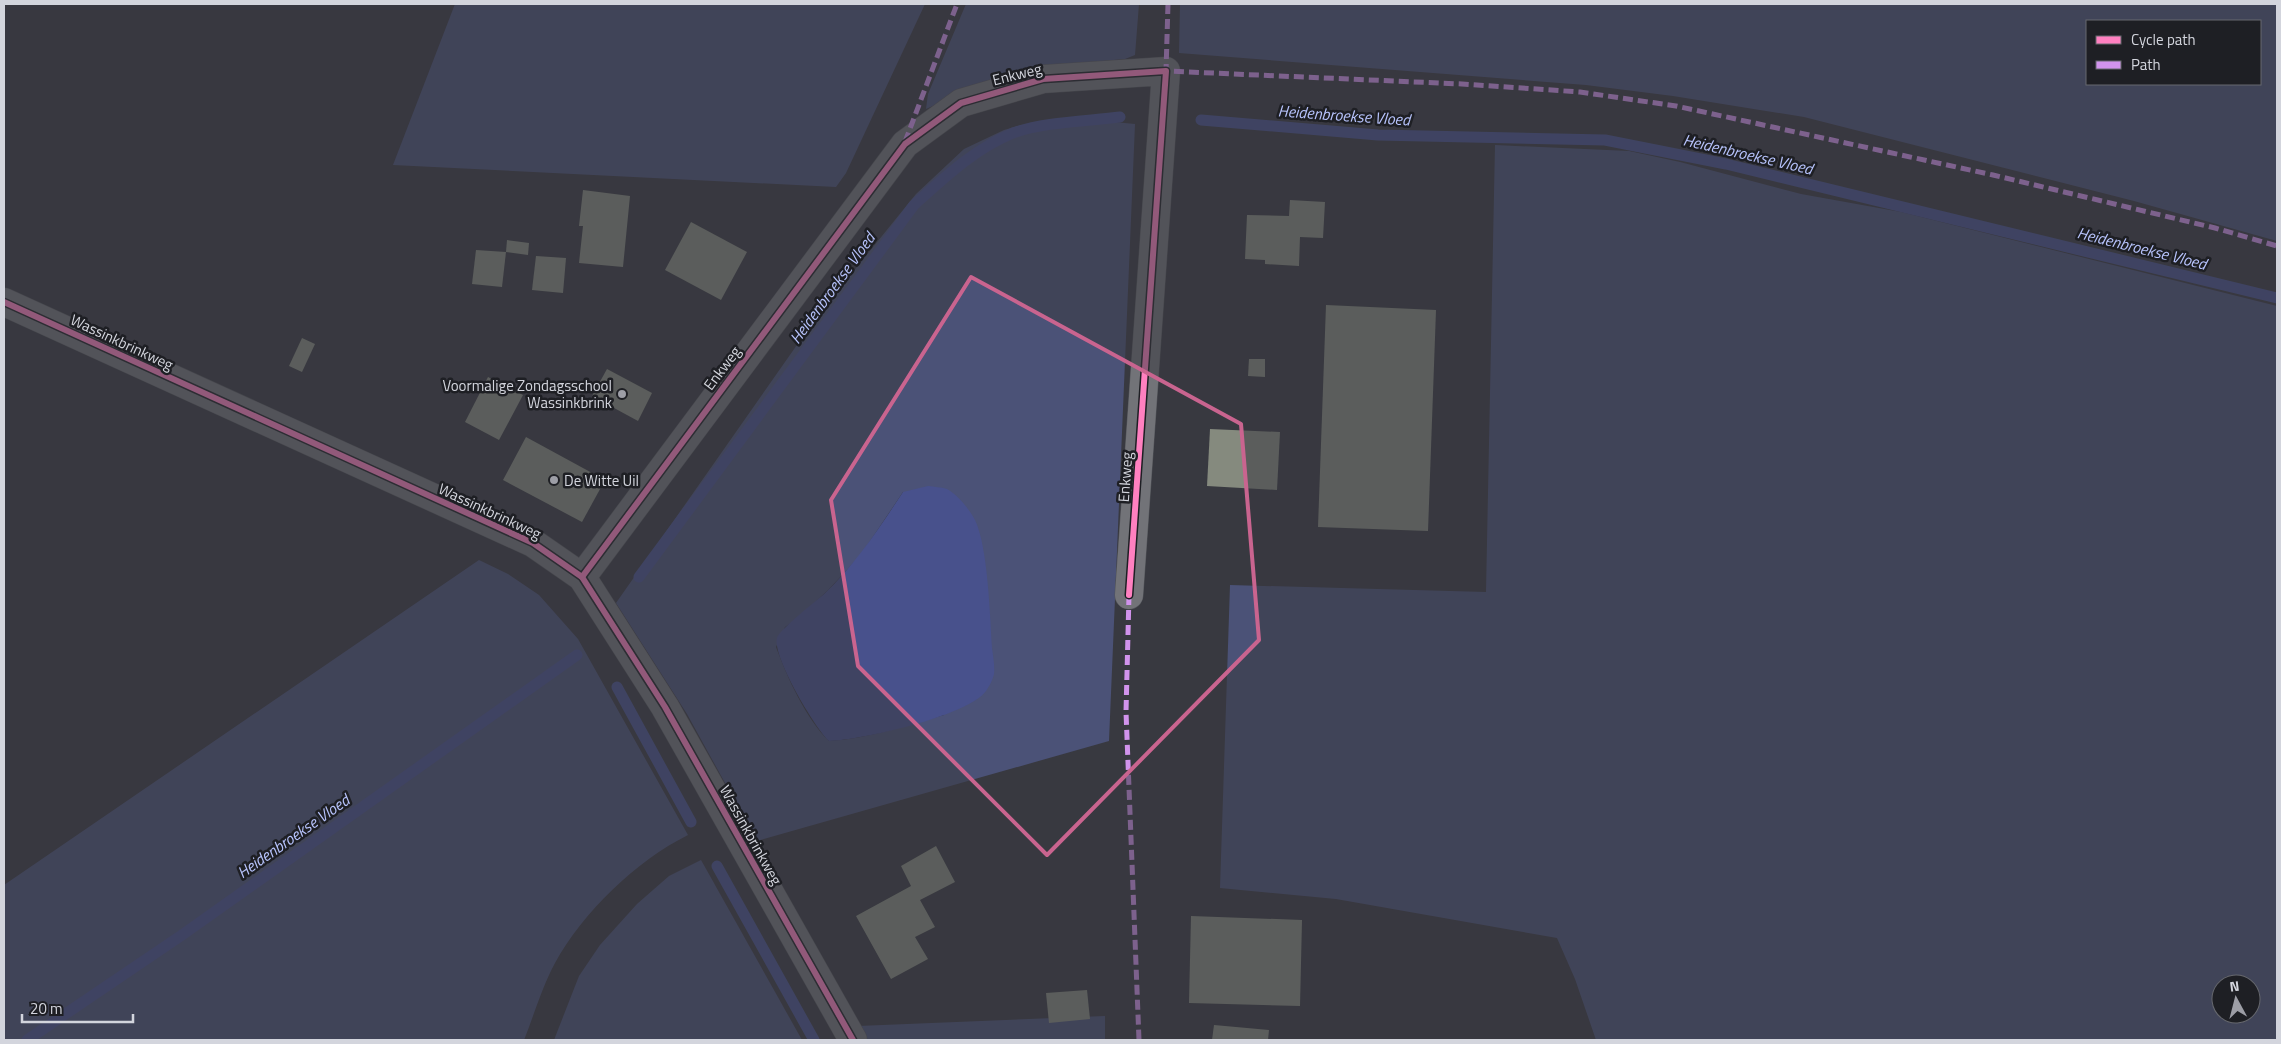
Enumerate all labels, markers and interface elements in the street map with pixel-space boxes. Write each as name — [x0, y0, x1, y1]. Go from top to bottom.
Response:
legend — [2086, 20, 2261, 85]
text: Cycle path — [2131, 28, 2196, 51]
text: Path — [2131, 53, 2161, 76]
street label: Enkweg — [990, 57, 1044, 91]
water label: Heidenbroekse Vloed — [1277, 98, 1413, 132]
water label: Heidenbroekse Vloed — [1681, 127, 1817, 181]
water label: Heidenbroekse Vloed — [2075, 220, 2211, 276]
water label: Heidenbroekse Vloed — [783, 226, 882, 349]
street label: Wassinkbrinkweg — [67, 308, 178, 376]
street label: Enkweg — [698, 341, 746, 395]
place label: Voormalige Zondagsschool Wassinkbrink — [442, 374, 612, 414]
marker: Voormalige Zondagsschool Wassinkbrink — [616, 388, 628, 400]
street label: Enkweg — [1112, 451, 1138, 503]
place label: De Witte Uil — [564, 469, 639, 492]
marker: De Witte Uil — [548, 474, 560, 486]
street label: Wassinkbrinkweg — [435, 477, 546, 545]
street label: Wassinkbrinkweg — [714, 781, 788, 889]
water label: Heidenbroekse Vloed — [232, 787, 356, 884]
north arrow — [2211, 974, 2261, 1024]
text: N — [2228, 975, 2240, 997]
scale bar — [22, 992, 134, 1024]
text: 20 m — [30, 997, 63, 1020]

